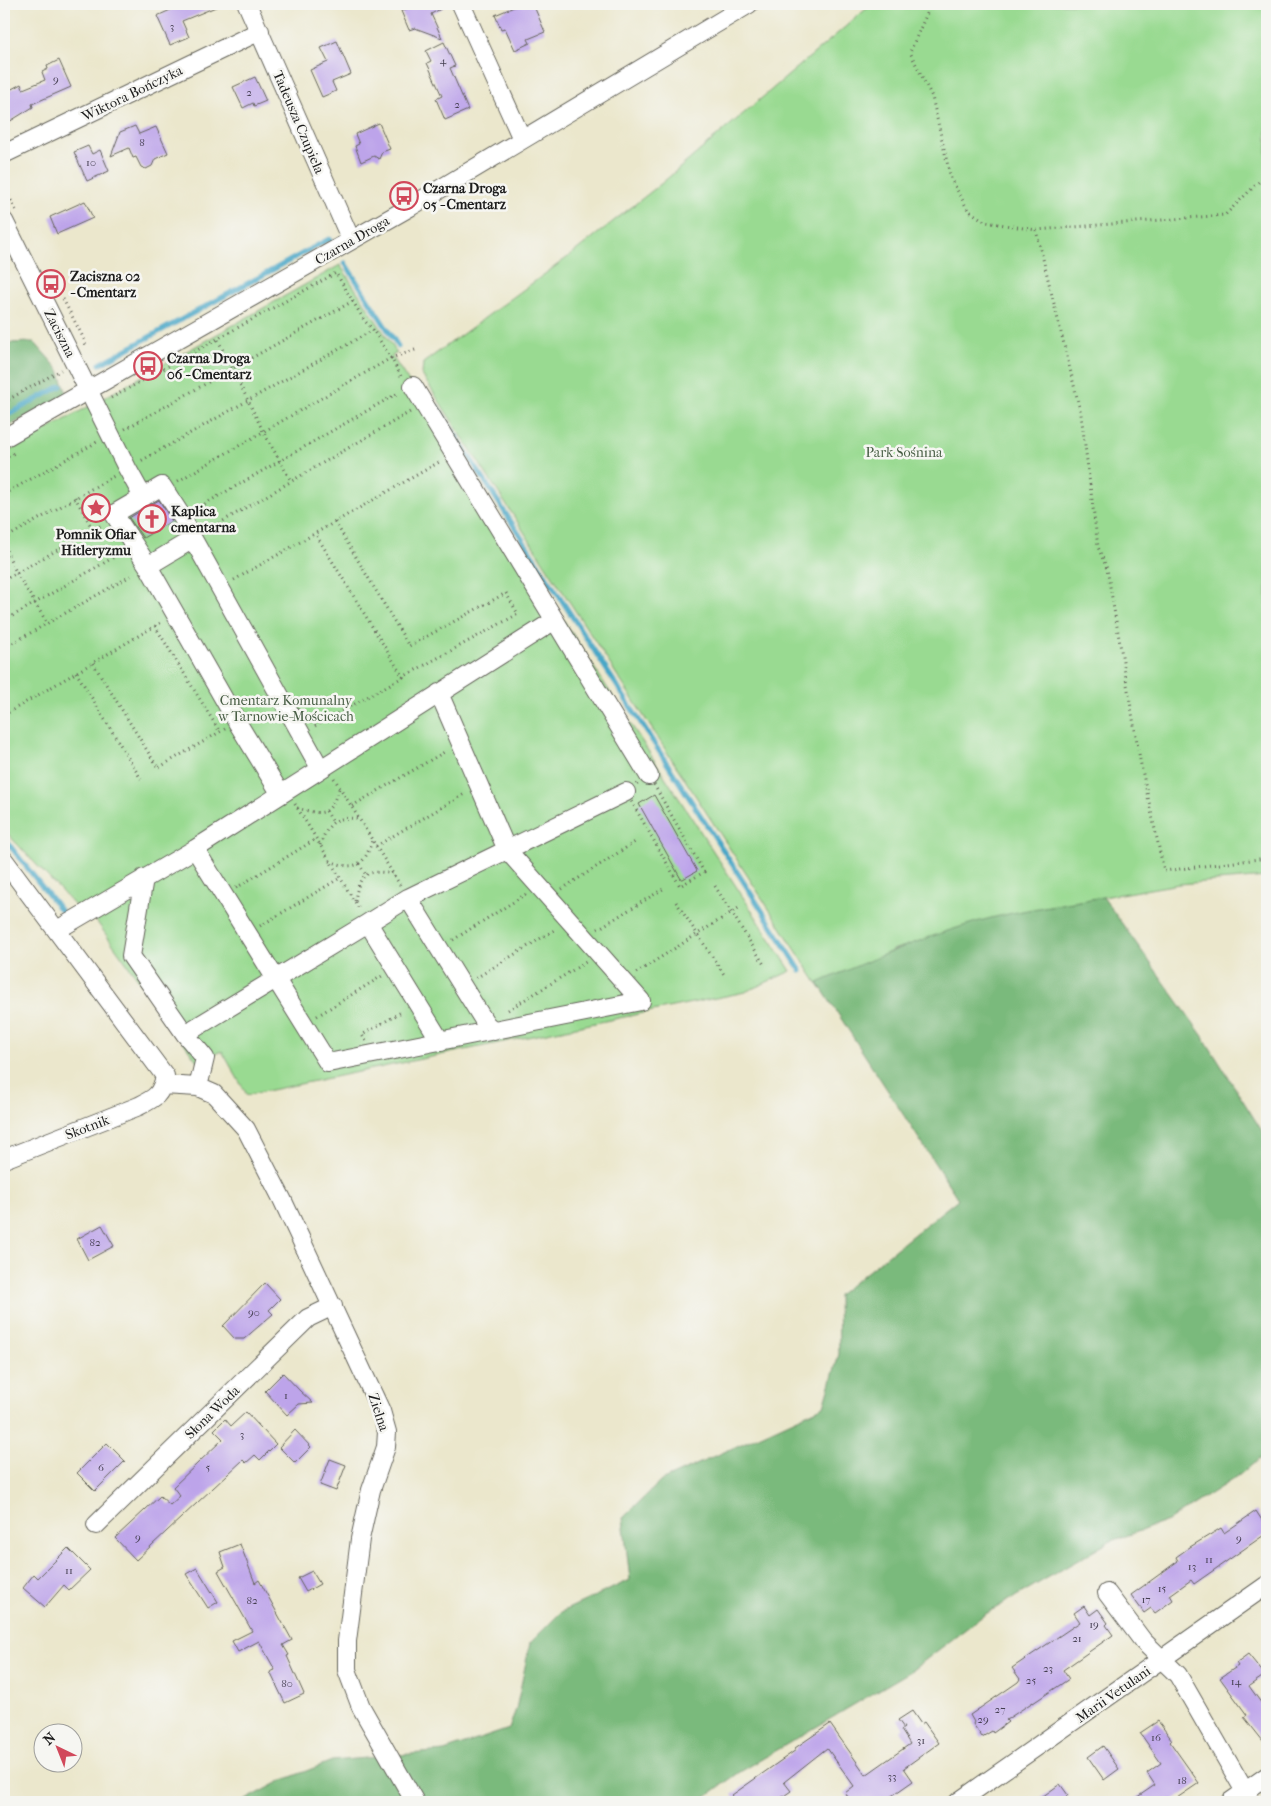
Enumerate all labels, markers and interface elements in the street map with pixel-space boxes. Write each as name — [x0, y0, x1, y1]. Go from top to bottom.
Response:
house number: 3 — [170, 20, 174, 33]
house number: 4 — [440, 54, 447, 67]
street label: Wiktora Bończyka — [78, 61, 186, 126]
street label: Tadeusza Czupiela — [269, 68, 328, 177]
house number: 9 — [53, 73, 59, 86]
house number: 2 — [246, 86, 252, 99]
house number: 2 — [454, 98, 460, 111]
house number: 8 — [139, 136, 145, 149]
house number: 10 — [86, 156, 96, 169]
place label: Czarna Droga 05 - Cmentarz — [423, 180, 507, 213]
bus stop icon: Czarna Droga 05 - Cmentarz — [389, 181, 419, 211]
street label: Czarna Droga — [312, 212, 393, 269]
place label: Zaciszna 02 - Cmentarz — [70, 268, 140, 301]
bus stop icon: Zaciszna 02 - Cmentarz — [36, 269, 66, 299]
street label: Zaciszna — [40, 306, 79, 361]
place label: Czarna Droga 06 - Cmentarz — [167, 350, 252, 383]
bus stop icon: Czarna Droga 06 - Cmentarz — [133, 351, 163, 381]
park label: Park Sośnina — [865, 444, 943, 461]
place icon: Pomnik Ofiar Hitleryzmu — [81, 493, 111, 523]
place label: Kaplica cmentarna — [171, 503, 236, 536]
church icon: Kaplica cmentarna — [137, 504, 167, 534]
place label: Pomnik Ofiar Hitleryzmu — [56, 526, 137, 559]
park label: Cmentarz Komunalny w Tarnowie-Mościcach — [217, 692, 354, 725]
street label: Skotnik — [63, 1111, 112, 1144]
house number: 82 — [89, 1236, 101, 1249]
house number: 90 — [248, 1306, 260, 1319]
street label: Słona Woda — [181, 1382, 244, 1443]
house number: 1 — [284, 1389, 288, 1402]
street label: Zielna — [364, 1391, 393, 1434]
house number: 3 — [240, 1428, 244, 1441]
house number: 6 — [98, 1461, 104, 1474]
house number: 5 — [206, 1461, 211, 1474]
house number: 9 — [135, 1531, 141, 1544]
house number: 9 — [1236, 1532, 1242, 1545]
house number: 11 — [1205, 1553, 1213, 1566]
house number: 13 — [1188, 1560, 1196, 1573]
house number: 11 — [65, 1564, 73, 1577]
house number: 15 — [1158, 1582, 1167, 1595]
house number: 17 — [1141, 1593, 1151, 1606]
house number: 82 — [246, 1594, 258, 1607]
house number: 19 — [1089, 1618, 1099, 1631]
house number: 21 — [1072, 1632, 1082, 1645]
house number: 23 — [1043, 1662, 1053, 1675]
street label: Marii Vetulani — [1073, 1662, 1154, 1726]
house number: 25 — [1026, 1674, 1036, 1687]
house number: 14 — [1231, 1675, 1242, 1688]
house number: 80 — [281, 1677, 293, 1690]
house number: 27 — [995, 1703, 1005, 1716]
house number: 29 — [977, 1713, 989, 1726]
north arrow — [32, 1724, 82, 1774]
text: N — [40, 1729, 59, 1749]
house number: 16 — [1151, 1731, 1161, 1744]
house number: 31 — [917, 1734, 925, 1747]
house number: 33 — [887, 1770, 897, 1783]
house number: 18 — [1177, 1774, 1187, 1787]

